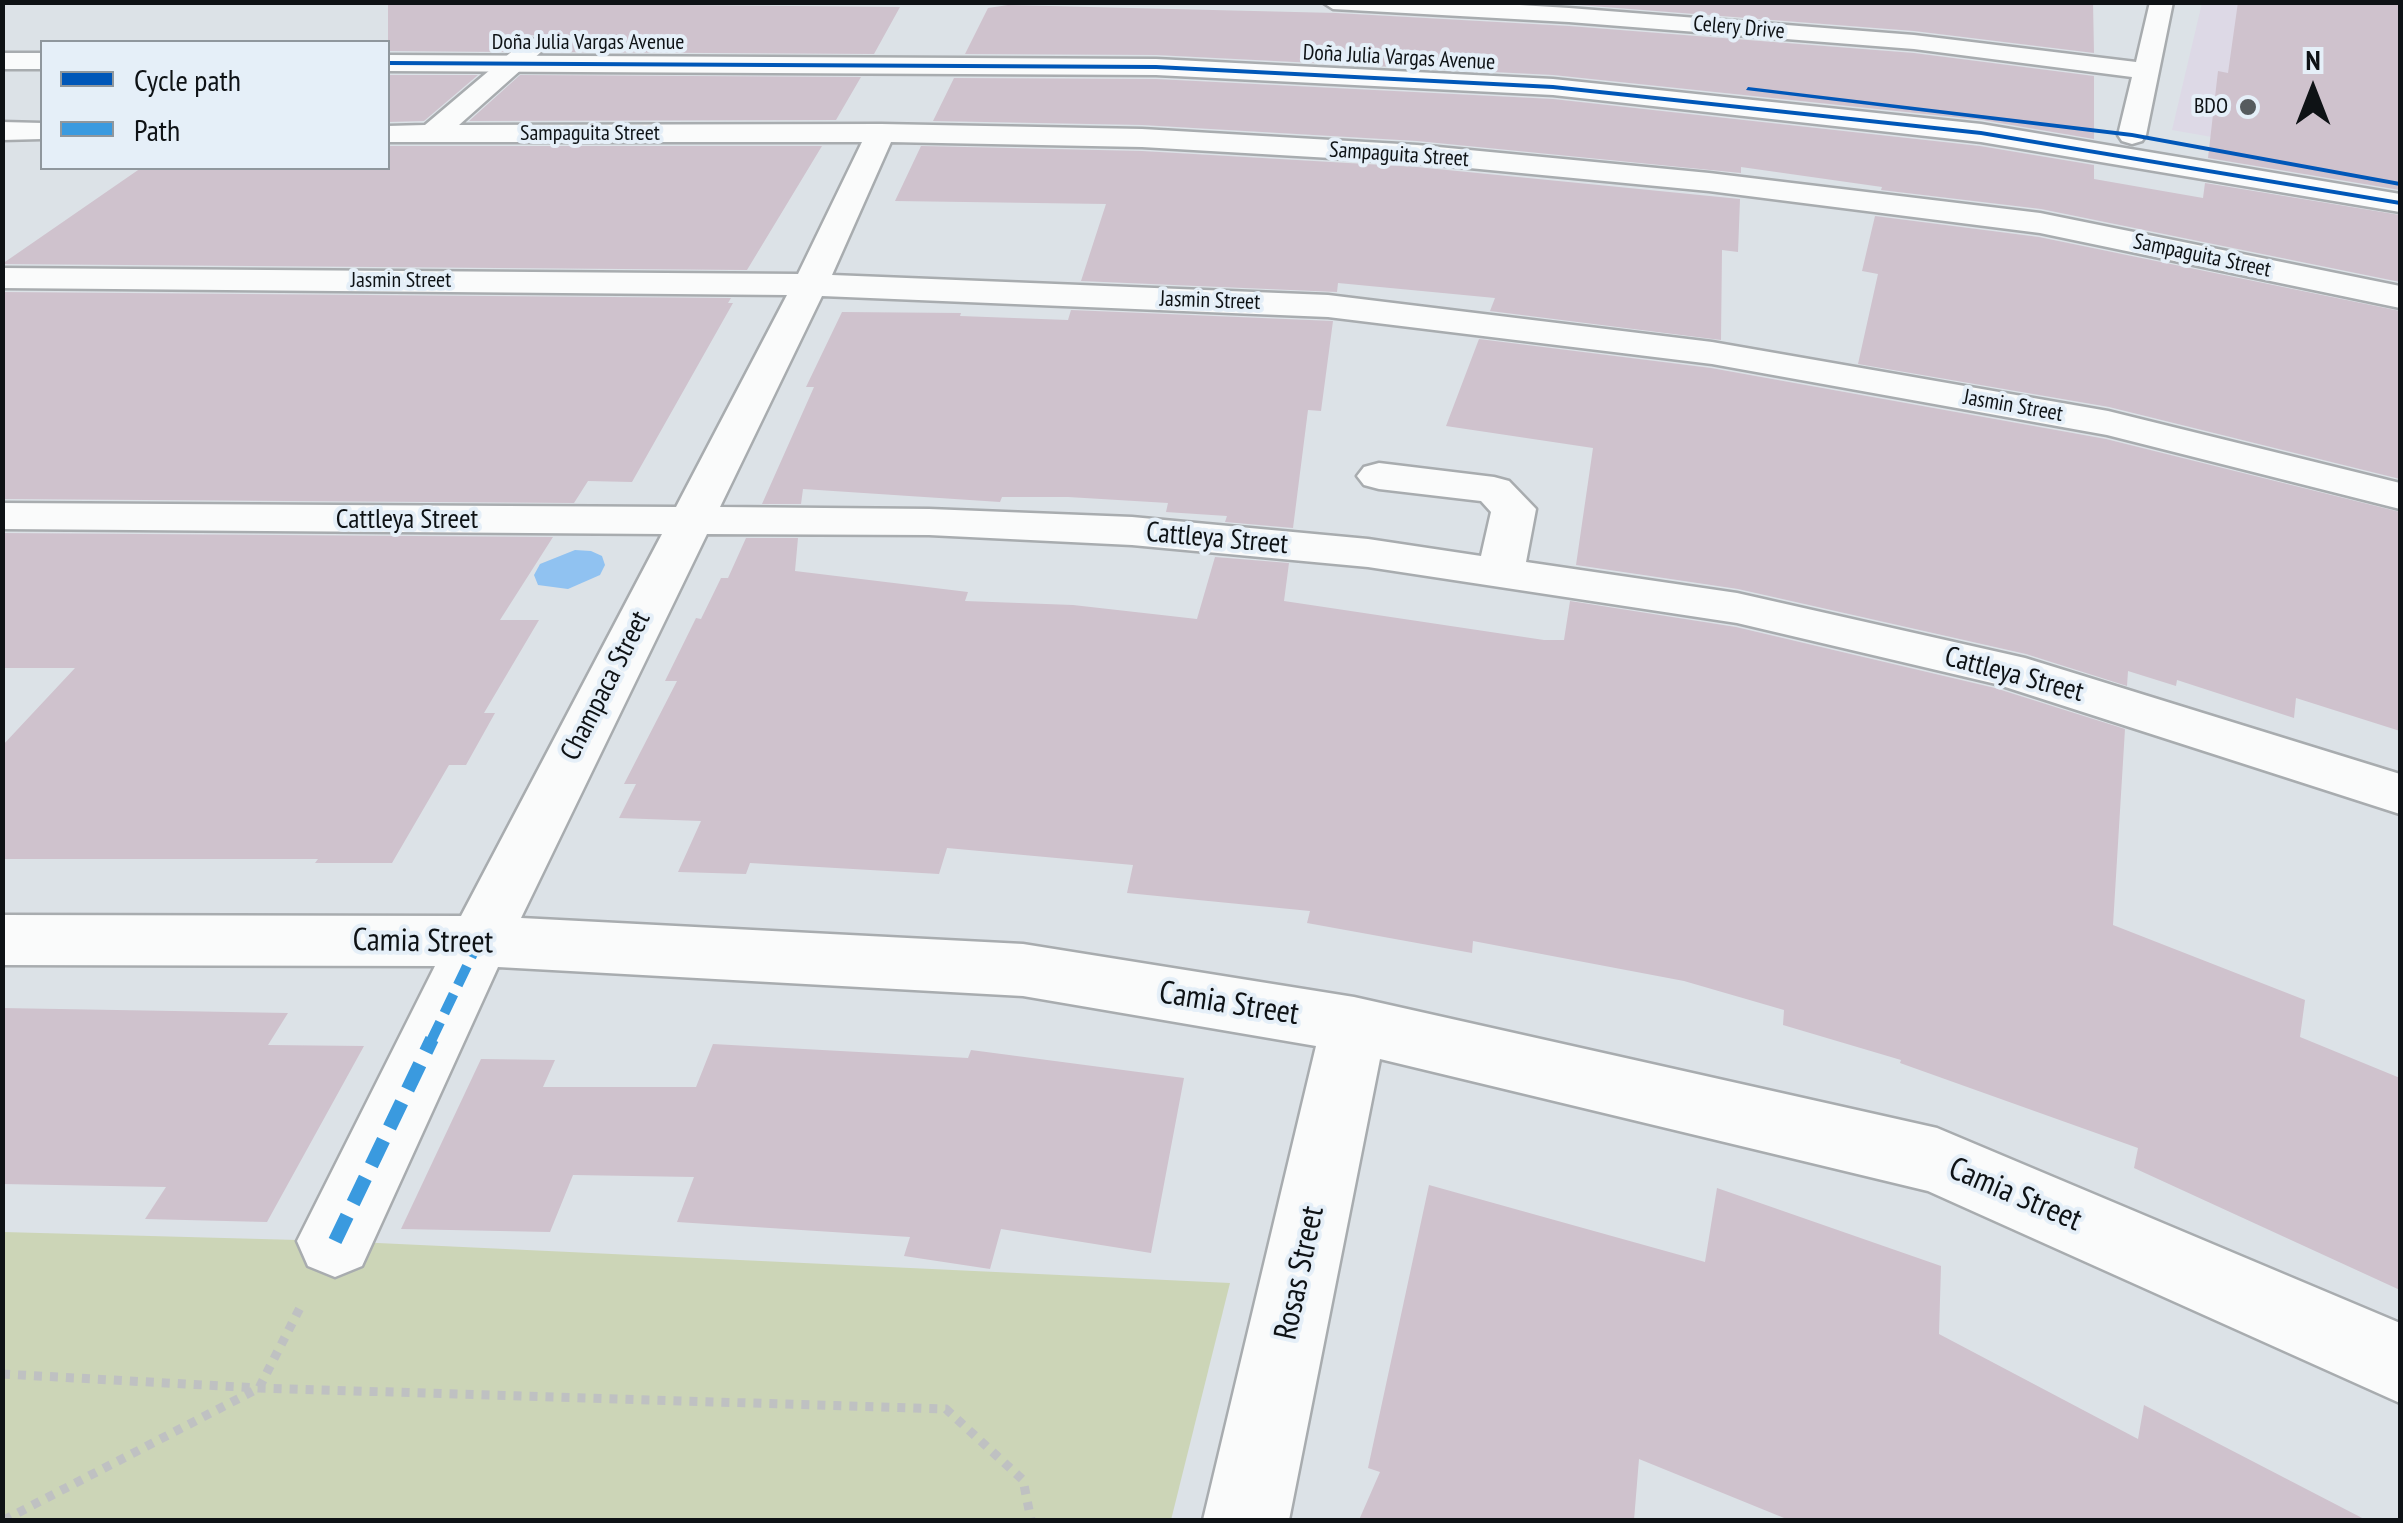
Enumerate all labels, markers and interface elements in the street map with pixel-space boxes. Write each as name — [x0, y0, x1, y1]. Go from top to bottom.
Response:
street label: Celery Drive — [1692, 11, 1786, 45]
street label: Doña Julia Vargas Avenue — [492, 30, 684, 56]
legend — [40, 40, 390, 170]
street label: Doña Julia Vargas Avenue — [1302, 40, 1496, 76]
north arrow — [2263, 40, 2363, 140]
text: N — [2305, 41, 2321, 78]
text: Cycle path — [134, 60, 241, 99]
place label: BDO — [2194, 94, 2228, 120]
marker: BDO — [2237, 96, 2259, 118]
text: Path — [134, 110, 180, 149]
street label: Sampaguita Street — [520, 121, 660, 147]
street label: Sampaguita Street — [1328, 137, 1470, 173]
street label: Sampaguita Street — [2131, 229, 2273, 283]
street label: Jasmin Street — [351, 268, 451, 294]
street label: Jasmin Street — [1159, 286, 1261, 316]
street label: Jasmin Street — [1961, 384, 2065, 428]
street label: Cattleya Street — [336, 503, 478, 537]
street label: Cattleya Street — [1145, 516, 1289, 562]
street label: Champaca Street — [554, 606, 658, 766]
street label: Cattleya Street — [1941, 640, 2087, 710]
street label: Camia Street — [352, 922, 494, 962]
street label: Camia Street — [1157, 974, 1301, 1034]
street label: Camia Street — [1943, 1150, 2087, 1240]
street label: Rosas Street — [1267, 1203, 1333, 1343]

